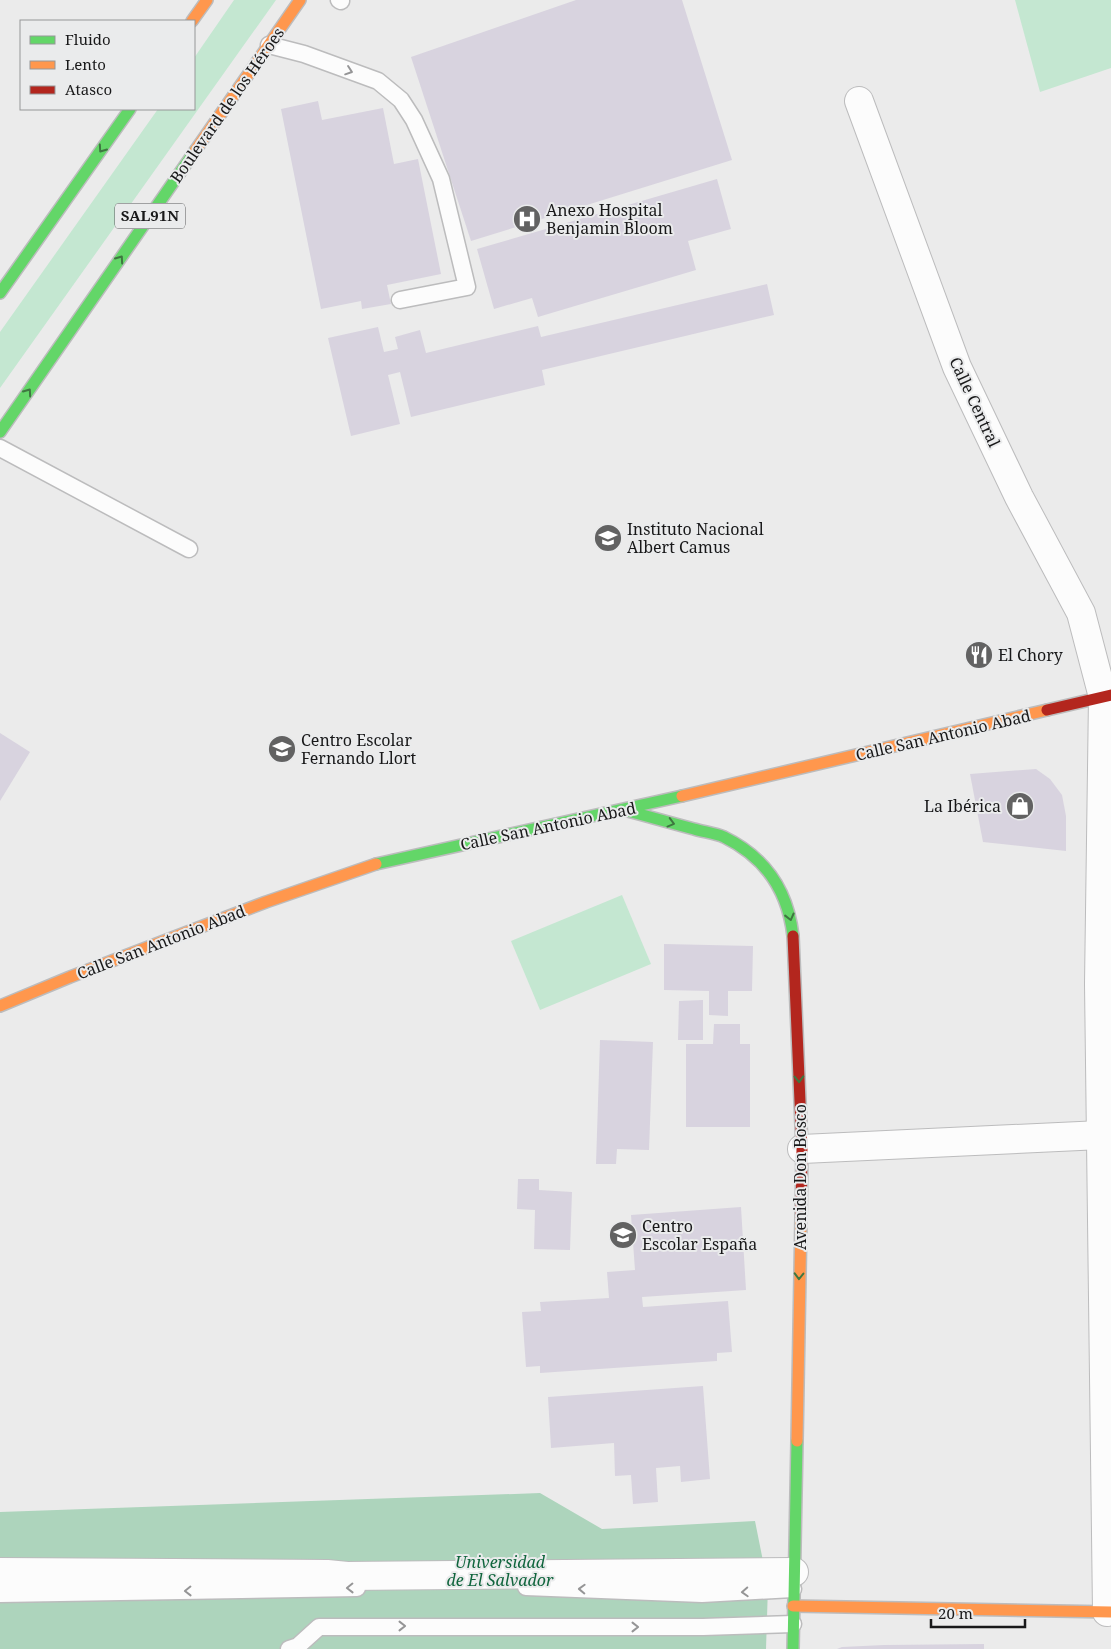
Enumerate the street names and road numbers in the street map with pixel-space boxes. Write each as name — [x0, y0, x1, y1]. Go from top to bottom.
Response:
street label: Boulevard de los Héroes — [165, 23, 289, 187]
road number: SAL91N — [115, 204, 185, 228]
street label: Calle Central — [945, 353, 1005, 451]
street label: Calle San Antonio Abad — [853, 704, 1033, 766]
street label: Calle San Antonio Abad — [458, 797, 638, 855]
street label: Calle San Antonio Abad — [74, 900, 249, 984]
street label: Avenida Don Bosco — [789, 1104, 811, 1250]

